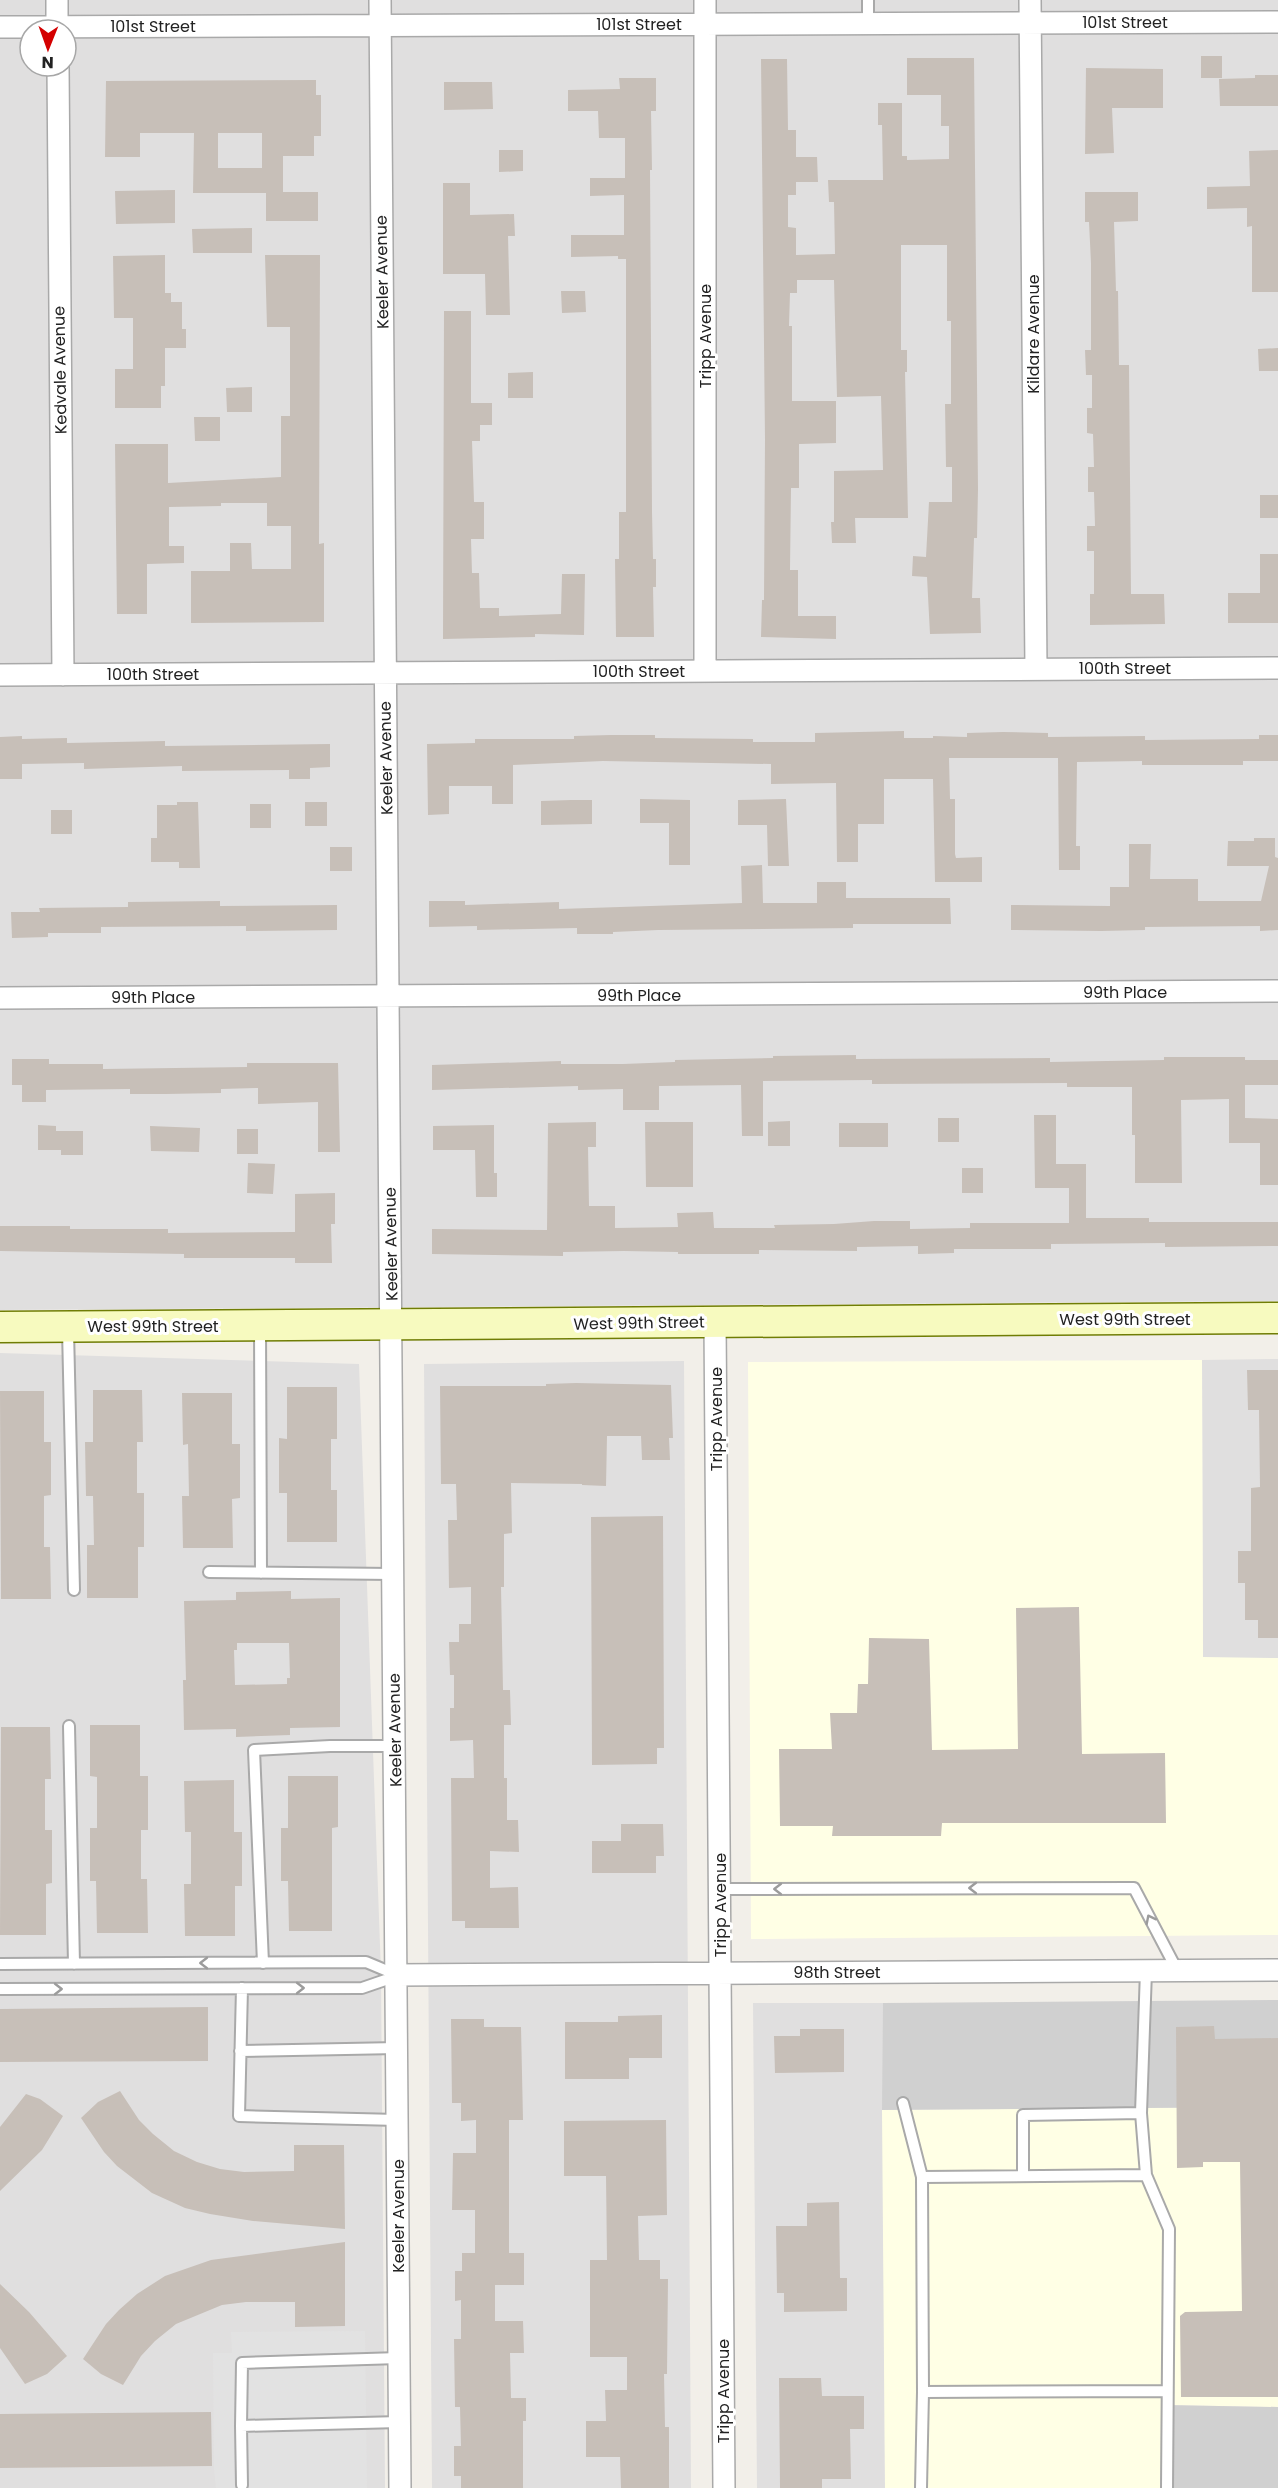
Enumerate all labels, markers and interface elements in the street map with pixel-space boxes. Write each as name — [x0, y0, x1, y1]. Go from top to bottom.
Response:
street label: 101st Street — [1082, 11, 1168, 34]
street label: 101st Street — [596, 13, 682, 36]
street label: 101st Street — [110, 15, 196, 38]
north arrow — [18, 18, 78, 78]
text: N — [42, 51, 54, 74]
street label: Keeler Avenue — [370, 215, 394, 329]
street label: Kildare Avenue — [1022, 274, 1045, 394]
street label: Tripp Avenue — [694, 284, 717, 388]
street label: Kedvale Avenue — [47, 306, 73, 434]
street label: 100th Street — [1079, 657, 1171, 680]
street label: 100th Street — [593, 660, 685, 683]
street label: 100th Street — [107, 663, 199, 686]
street label: Keeler Avenue — [374, 701, 398, 815]
street label: 99th Place — [1083, 981, 1167, 1004]
street label: 99th Place — [597, 984, 681, 1007]
street label: 99th Place — [111, 986, 195, 1009]
street label: Keeler Avenue — [379, 1187, 403, 1301]
street label: West 99th Street — [1059, 1308, 1191, 1331]
street label: West 99th Street — [573, 1310, 705, 1336]
street label: West 99th Street — [87, 1315, 219, 1338]
street label: Tripp Avenue — [705, 1367, 728, 1471]
street label: Keeler Avenue — [383, 1673, 407, 1787]
street label: Tripp Avenue — [709, 1853, 732, 1957]
one-way arrow — [969, 1882, 978, 1894]
one-way arrow — [774, 1883, 783, 1895]
one-way arrow — [1146, 1914, 1157, 1925]
one-way arrow — [200, 1957, 209, 1969]
street label: 98th Street — [793, 1961, 881, 1984]
one-way arrow — [296, 1982, 305, 1994]
one-way arrow — [54, 1983, 63, 1995]
street label: Keeler Avenue — [387, 2159, 410, 2273]
street label: Tripp Avenue — [712, 2339, 735, 2443]

